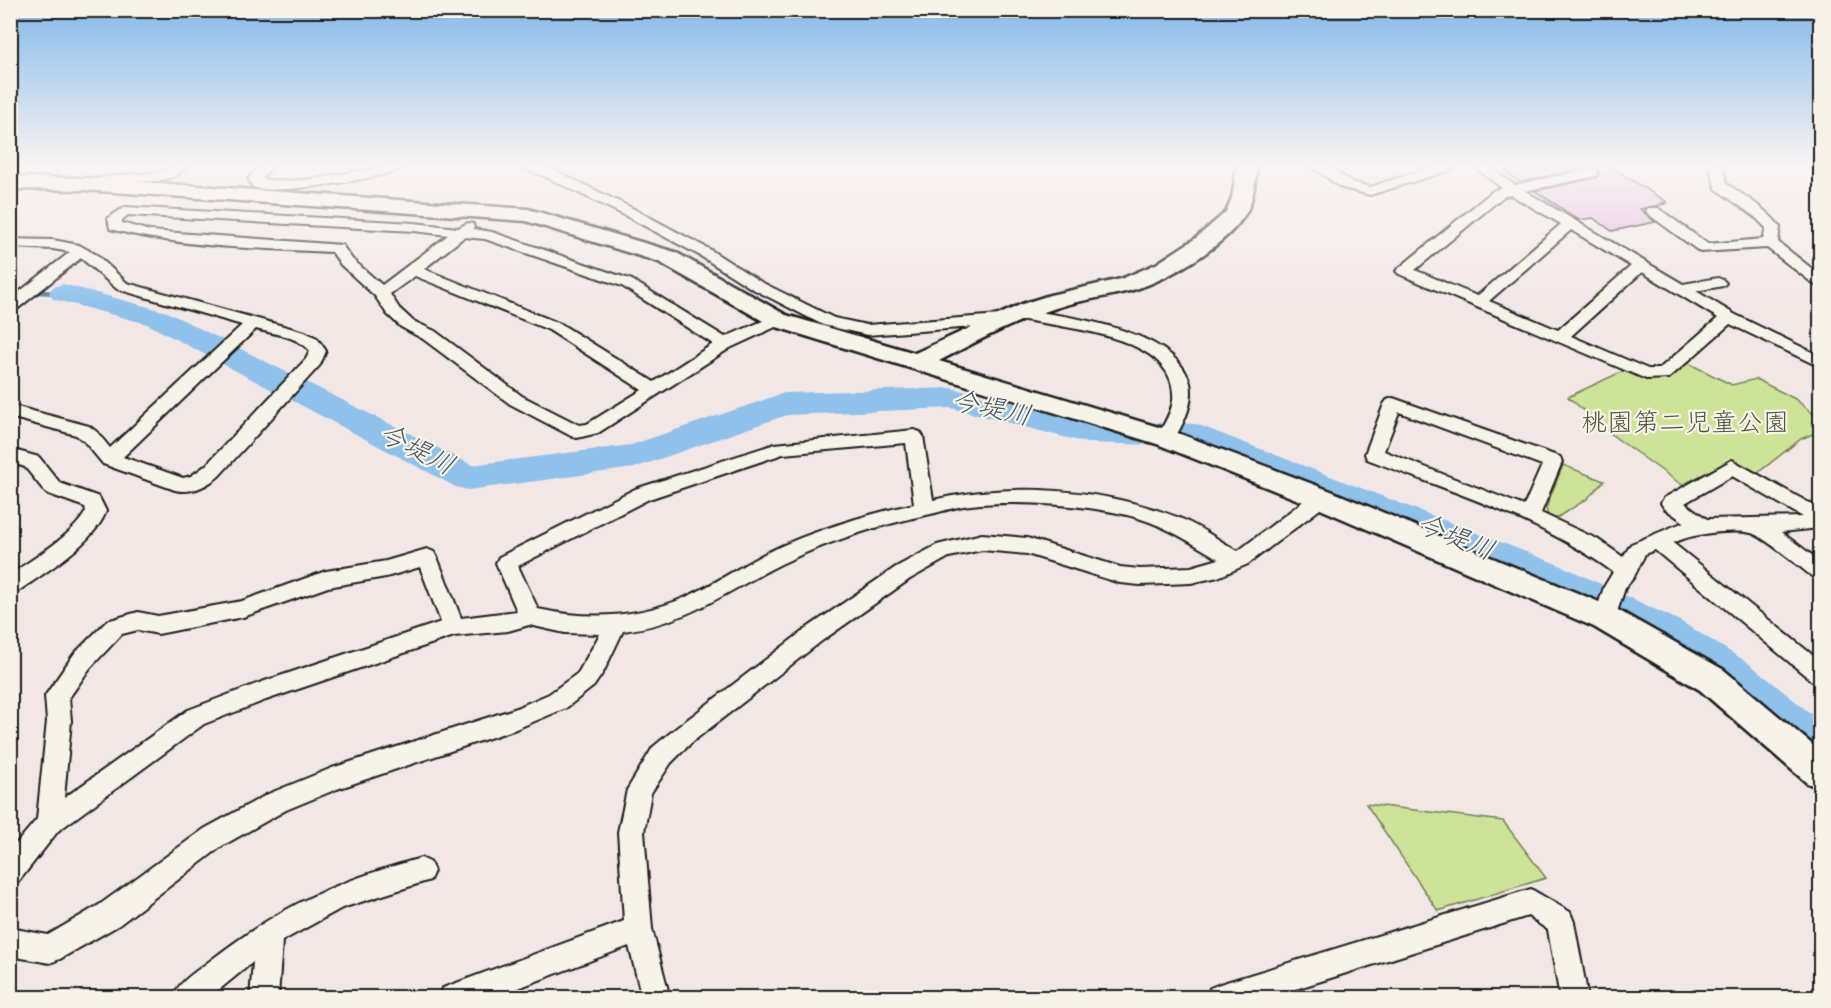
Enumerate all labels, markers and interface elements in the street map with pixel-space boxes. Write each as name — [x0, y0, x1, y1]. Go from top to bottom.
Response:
water label: 今堤川 — [947, 383, 1035, 437]
park label: 桃園第二児童公園 — [1581, 406, 1789, 444]
water label: 今堤川 — [371, 415, 461, 487]
water label: 今堤川 — [1410, 506, 1500, 572]

